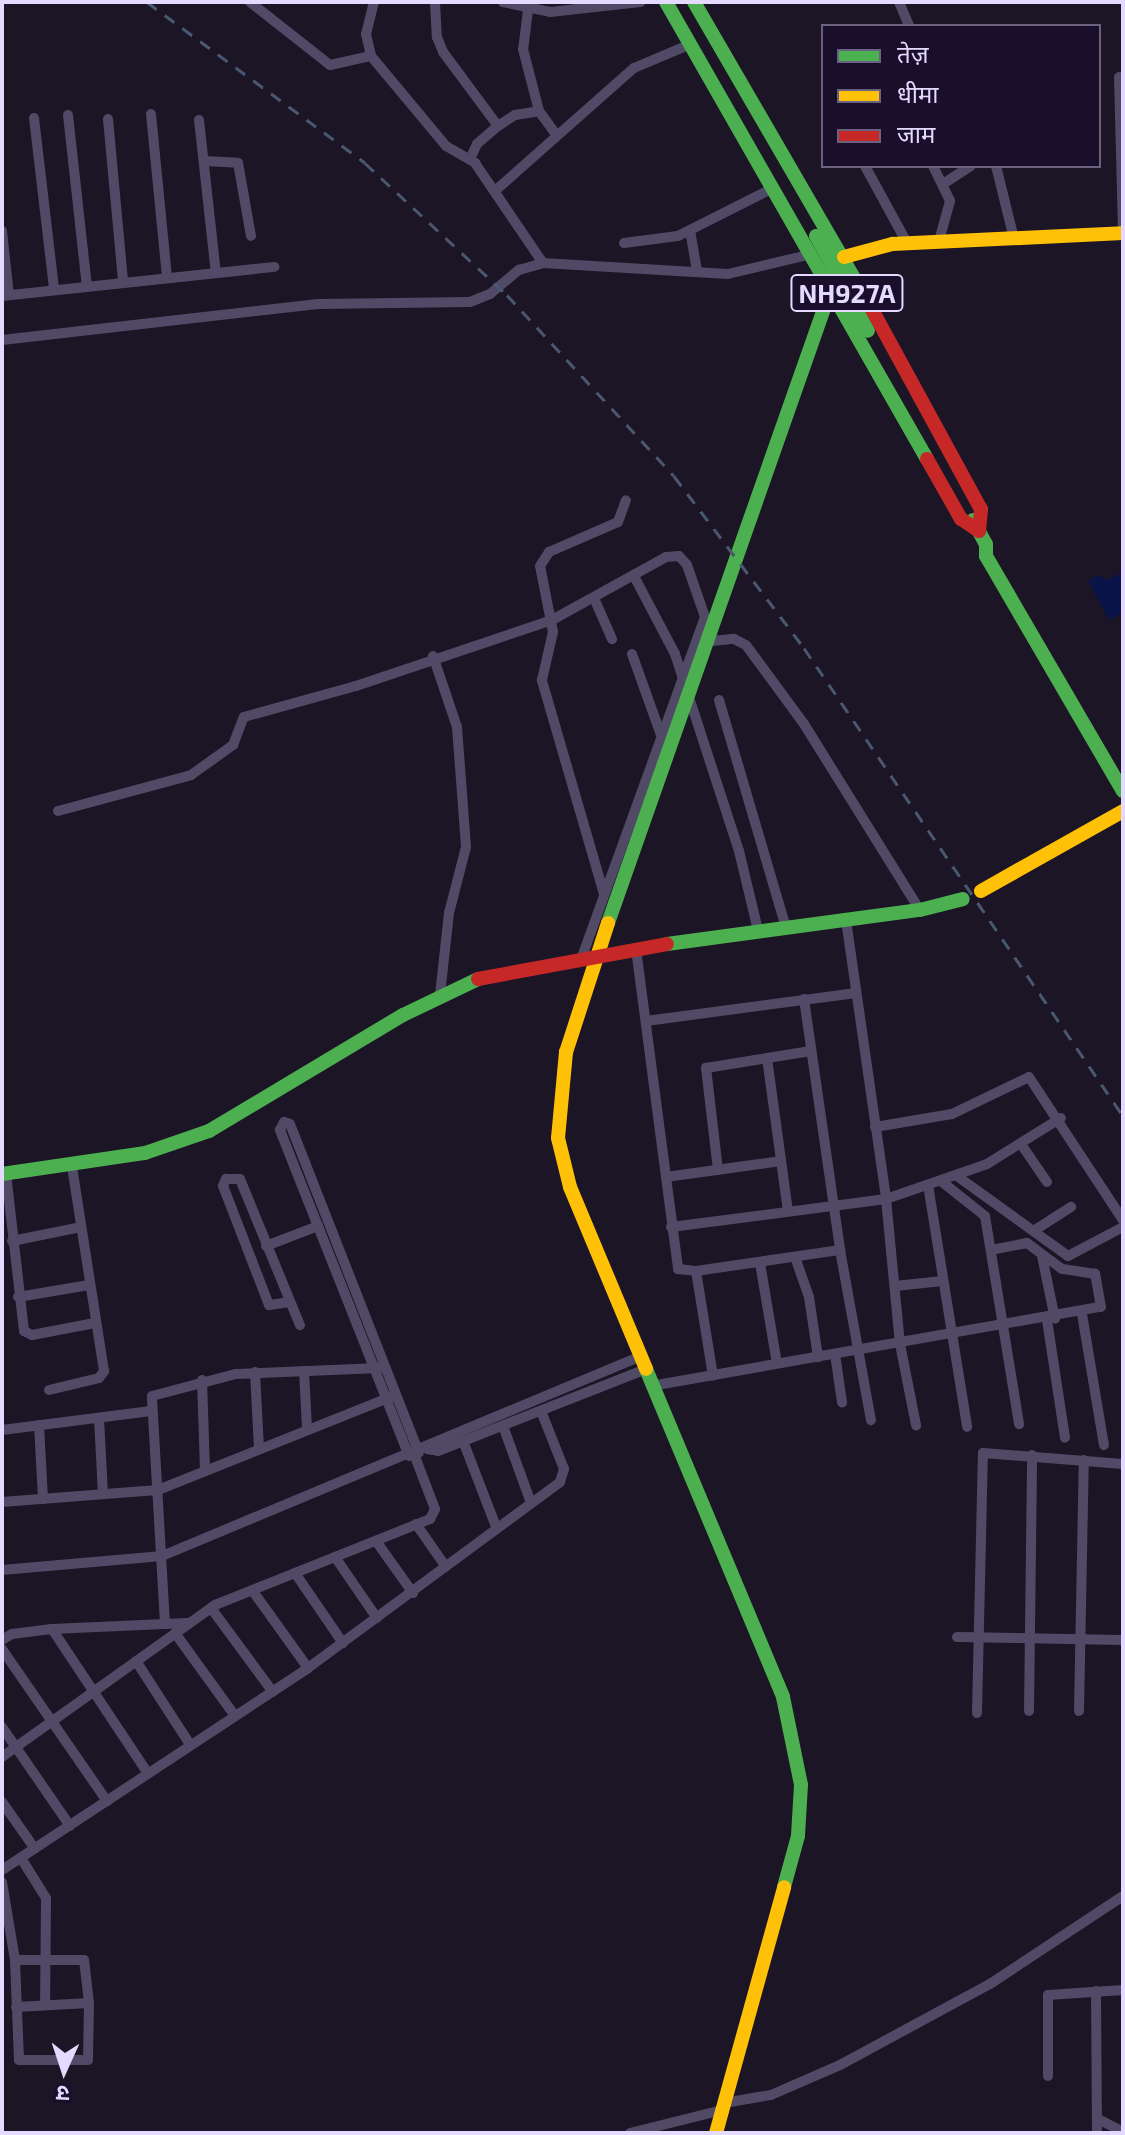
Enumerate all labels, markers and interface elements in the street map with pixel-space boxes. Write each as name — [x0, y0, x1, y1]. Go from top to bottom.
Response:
legend — [821, 24, 1101, 168]
text: तेज़ — [897, 39, 929, 68]
text: धीमा — [897, 79, 939, 108]
text: जाम — [897, 119, 935, 148]
road number: NH927A — [789, 271, 905, 315]
north arrow — [24, 2031, 104, 2111]
text: उ — [56, 2082, 70, 2108]

